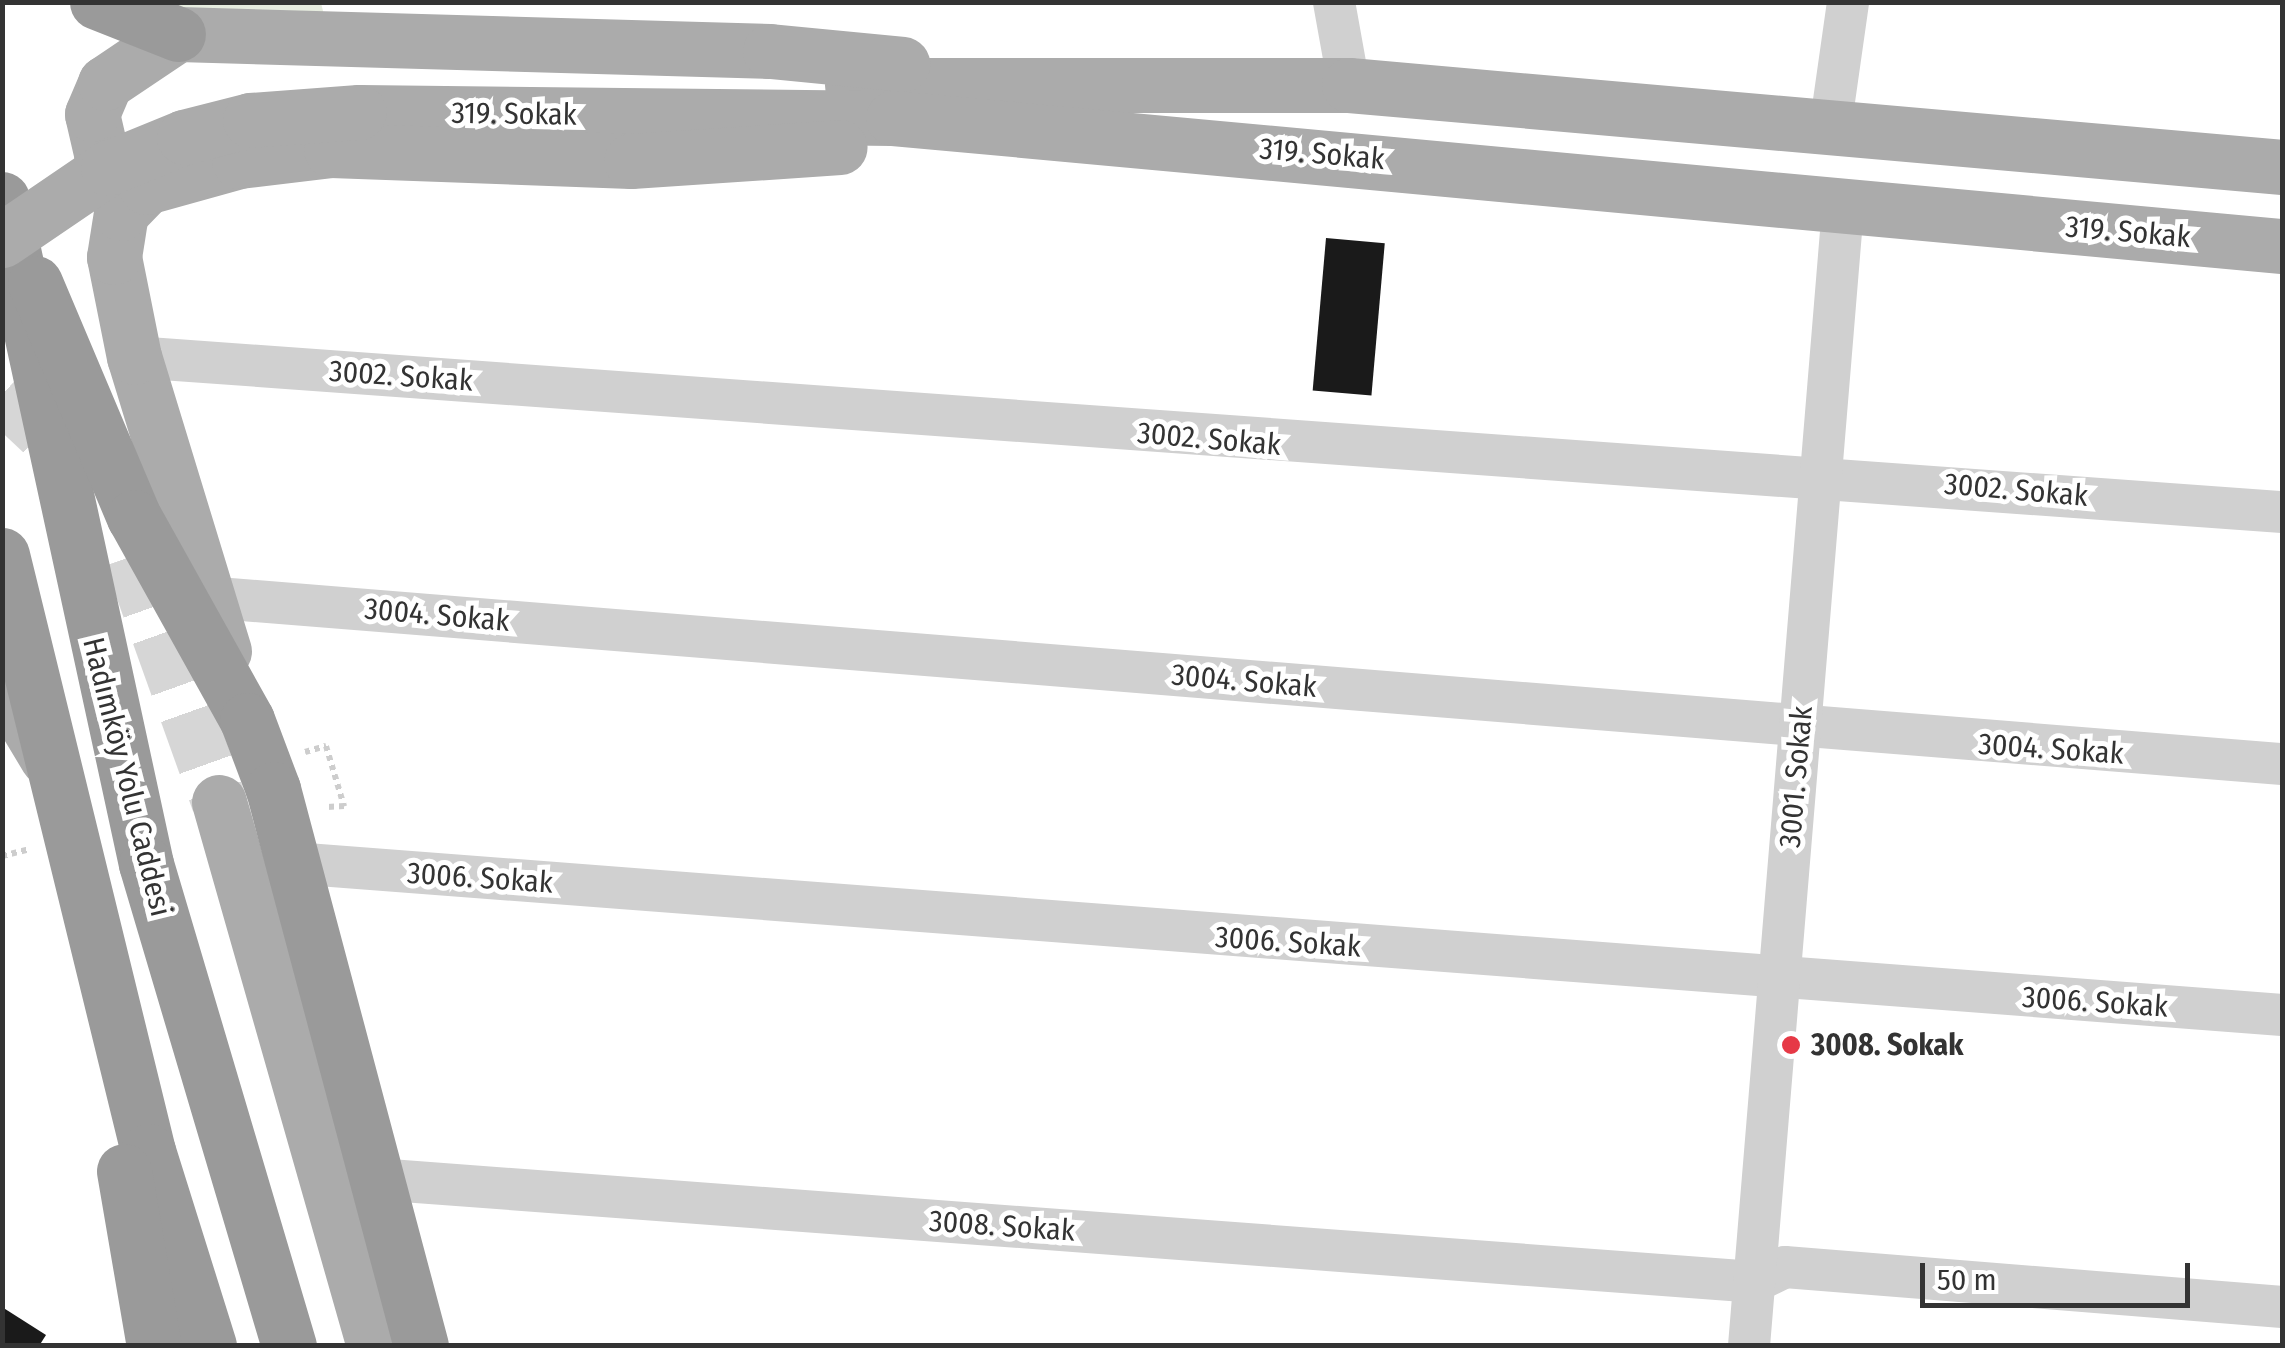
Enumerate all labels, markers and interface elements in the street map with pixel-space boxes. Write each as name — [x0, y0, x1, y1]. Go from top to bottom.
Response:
street label: 319. Sokak — [451, 95, 577, 133]
street label: 319. Sokak — [1258, 131, 1386, 177]
street label: 319. Sokak — [2064, 209, 2192, 255]
street label: 3002. Sokak — [328, 353, 474, 399]
street label: 3002. Sokak — [1136, 415, 1282, 463]
street label: 3002. Sokak — [1943, 466, 2089, 514]
street label: 3004. Sokak — [363, 591, 511, 639]
street label: Hadımköy Yolu Caddesi — [75, 634, 179, 920]
street label: 3004. Sokak — [1170, 657, 1318, 705]
street label: 3001. Sokak — [1772, 705, 1820, 849]
street label: 3004. Sokak — [1977, 726, 2125, 772]
street label: 3006. Sokak — [406, 855, 554, 901]
street label: 3006. Sokak — [1214, 919, 1362, 965]
street label: 3006. Sokak — [2021, 979, 2169, 1025]
place label: 3008. Sokak — [1811, 1027, 1963, 1063]
marker: 3008. Sokak — [1780, 1034, 1802, 1056]
street label: 3008. Sokak — [928, 1203, 1076, 1249]
scale bar — [1925, 1243, 2195, 1305]
text: 50 m — [1937, 1262, 1997, 1298]

